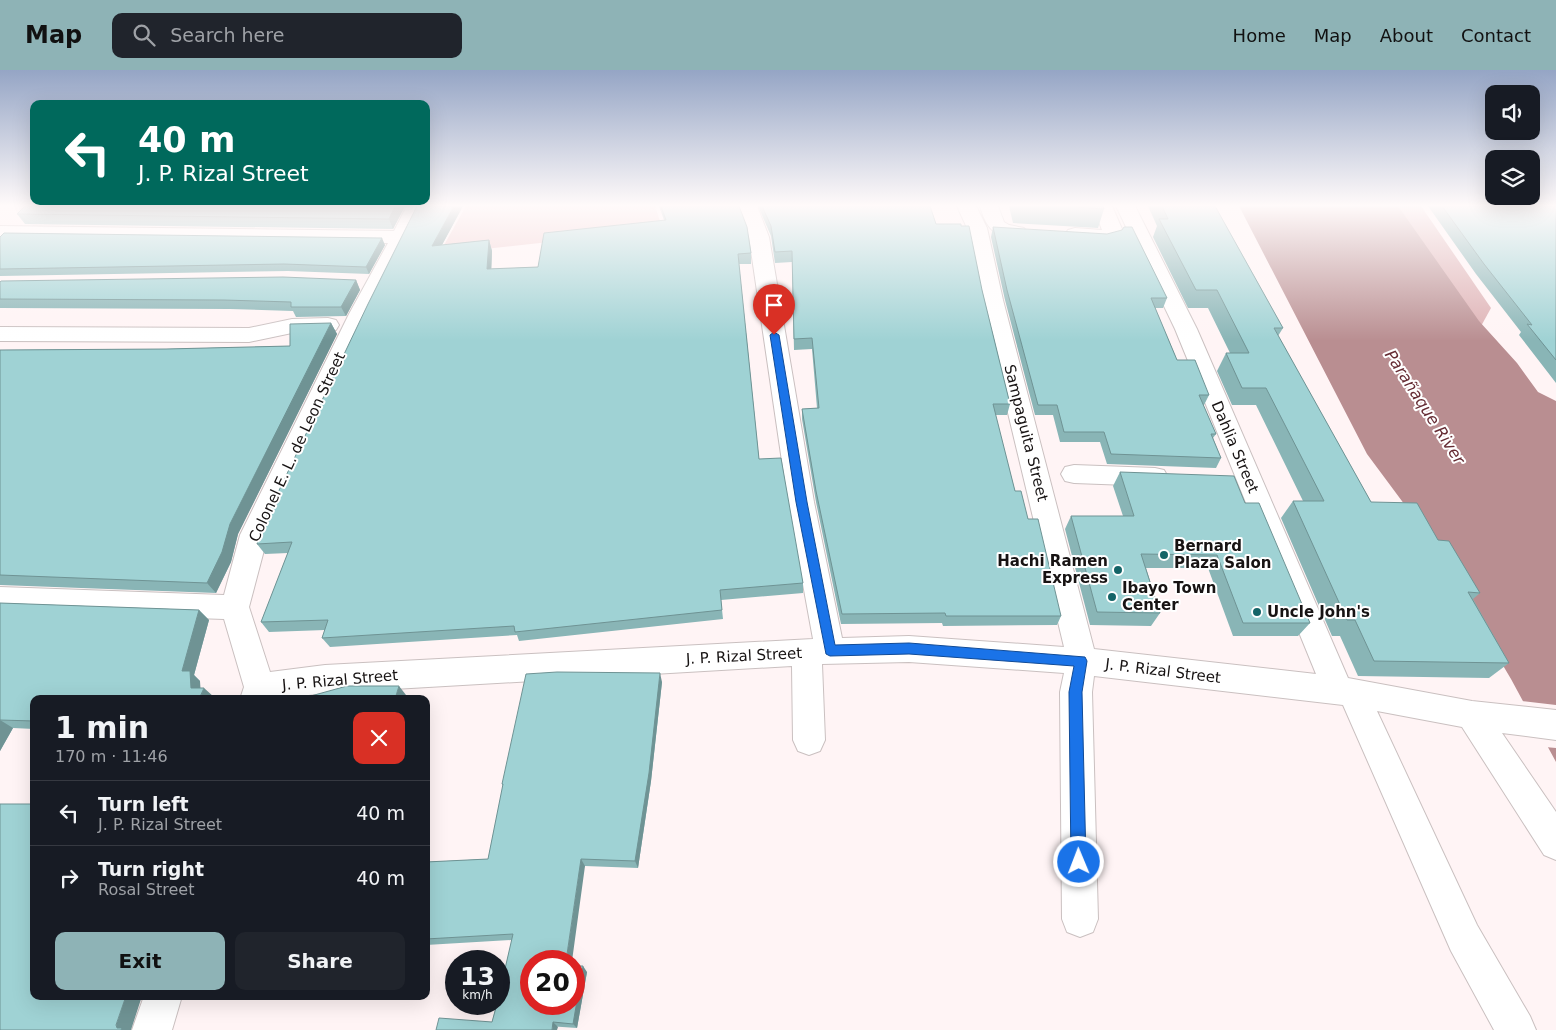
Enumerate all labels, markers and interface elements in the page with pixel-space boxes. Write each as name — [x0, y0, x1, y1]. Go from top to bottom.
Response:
search box — [112, 13, 462, 58]
text: Map — [25, 21, 82, 49]
icon: search — [130, 21, 158, 49]
text: Search here — [170, 24, 284, 46]
text: Home — [1233, 25, 1286, 46]
text: Map — [1314, 25, 1352, 46]
text: About — [1380, 25, 1433, 46]
text: Contact — [1461, 25, 1531, 46]
map controls — [1485, 85, 1540, 205]
button: sound — [1485, 85, 1540, 140]
icon: left — [55, 120, 120, 185]
text: 40 m — [138, 120, 235, 160]
button: layers — [1485, 150, 1540, 205]
text: J. P. Rizal Street — [138, 161, 309, 186]
pin — [753, 284, 795, 335]
icon: arrive — [760, 291, 788, 319]
water label: Parañaque River — [1381, 346, 1470, 469]
street label: Colonel E. L. de Leon Street — [245, 349, 349, 545]
street label: Sampaguita Street — [1000, 363, 1052, 504]
street label: Dahlia Street — [1208, 398, 1263, 496]
place label: Bernard Plaza Salon — [1174, 537, 1271, 572]
marker: Bernard Plaza Salon — [1158, 549, 1170, 561]
place label: Hachi Ramen Express — [997, 552, 1108, 587]
marker: Hachi Ramen Express — [1112, 564, 1124, 576]
place label: Ibayo Town Center — [1122, 579, 1216, 614]
marker: Ibayo Town Center — [1106, 591, 1118, 603]
place label: Uncle John's — [1267, 603, 1370, 621]
marker: Uncle John's — [1251, 606, 1263, 618]
street label: J. P. Rizal Street — [684, 644, 803, 668]
street label: J. P. Rizal Street — [1103, 655, 1222, 687]
street label: J. P. Rizal Street — [280, 666, 399, 694]
text: 1 min — [55, 710, 149, 745]
button: close — [353, 712, 405, 764]
text: 170 m · 11:46 — [55, 747, 168, 766]
text: Turn left — [98, 793, 189, 815]
icon: left — [55, 799, 83, 827]
text: 40 m — [356, 802, 405, 824]
text: J. P. Rizal Street — [98, 815, 222, 834]
position arrow — [1052, 835, 1104, 887]
text: Turn right — [98, 858, 204, 880]
icon: right — [55, 864, 83, 892]
text: 40 m — [356, 867, 405, 889]
text: Rosal Street — [98, 880, 194, 899]
button: Exit — [55, 932, 225, 990]
button: Share — [235, 932, 405, 990]
speed limit sign: 20 — [520, 950, 585, 1015]
text: 13 — [460, 962, 495, 991]
text: km/h — [462, 988, 493, 1002]

